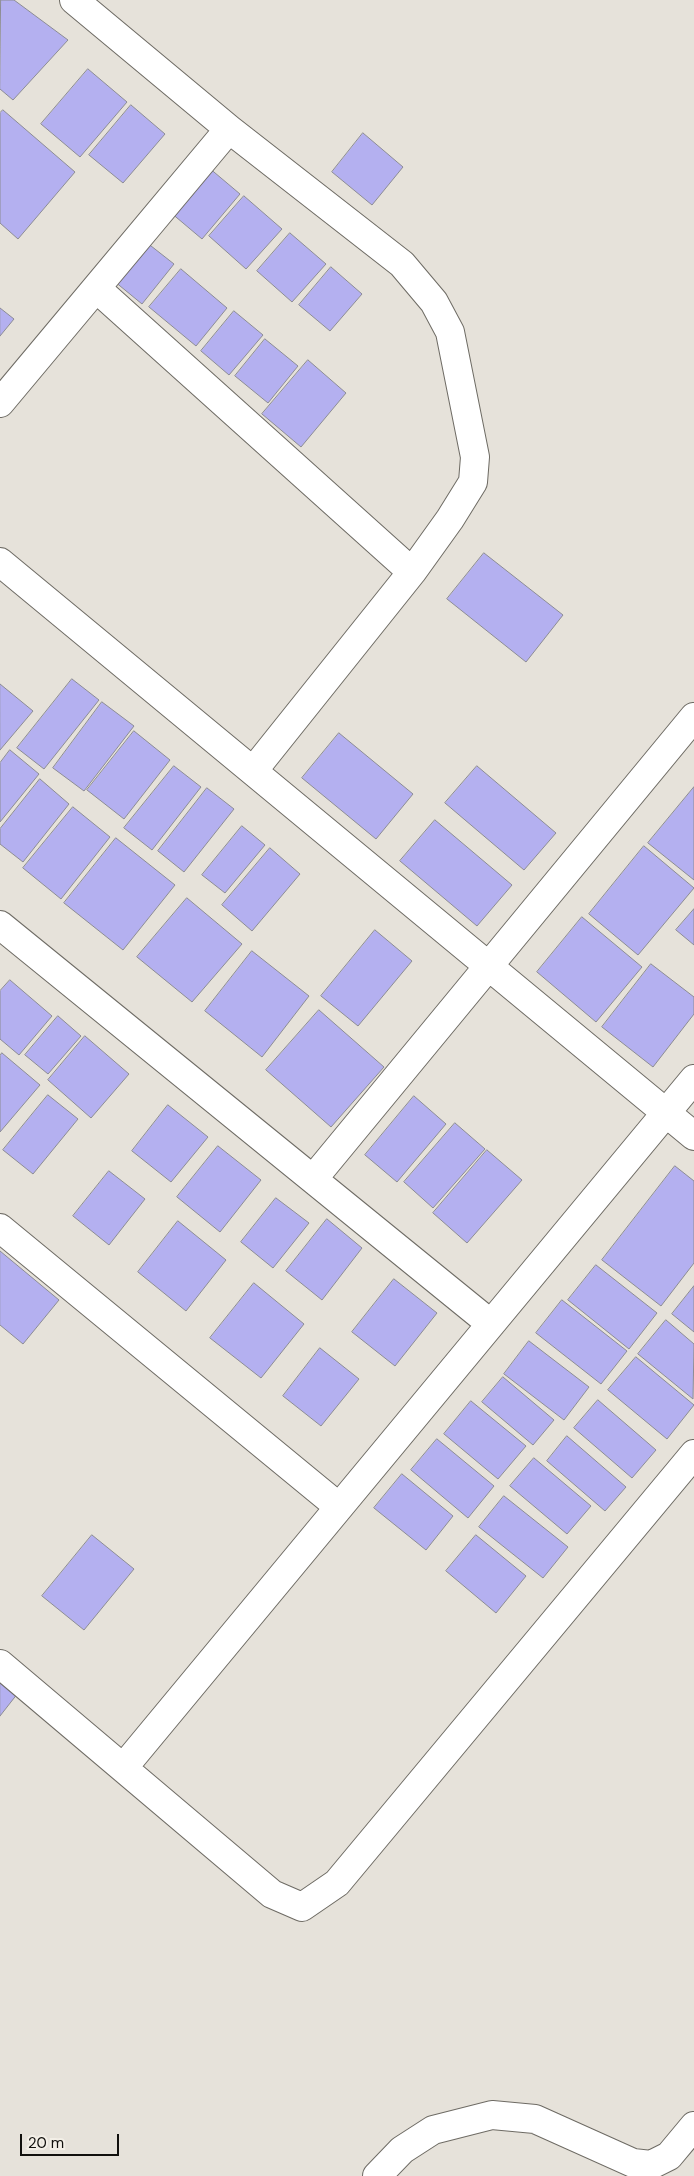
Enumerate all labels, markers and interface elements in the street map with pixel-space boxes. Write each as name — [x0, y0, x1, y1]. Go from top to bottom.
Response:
scale bar — [22, 2124, 121, 2156]
text: 20 m — [28, 2133, 64, 2153]

